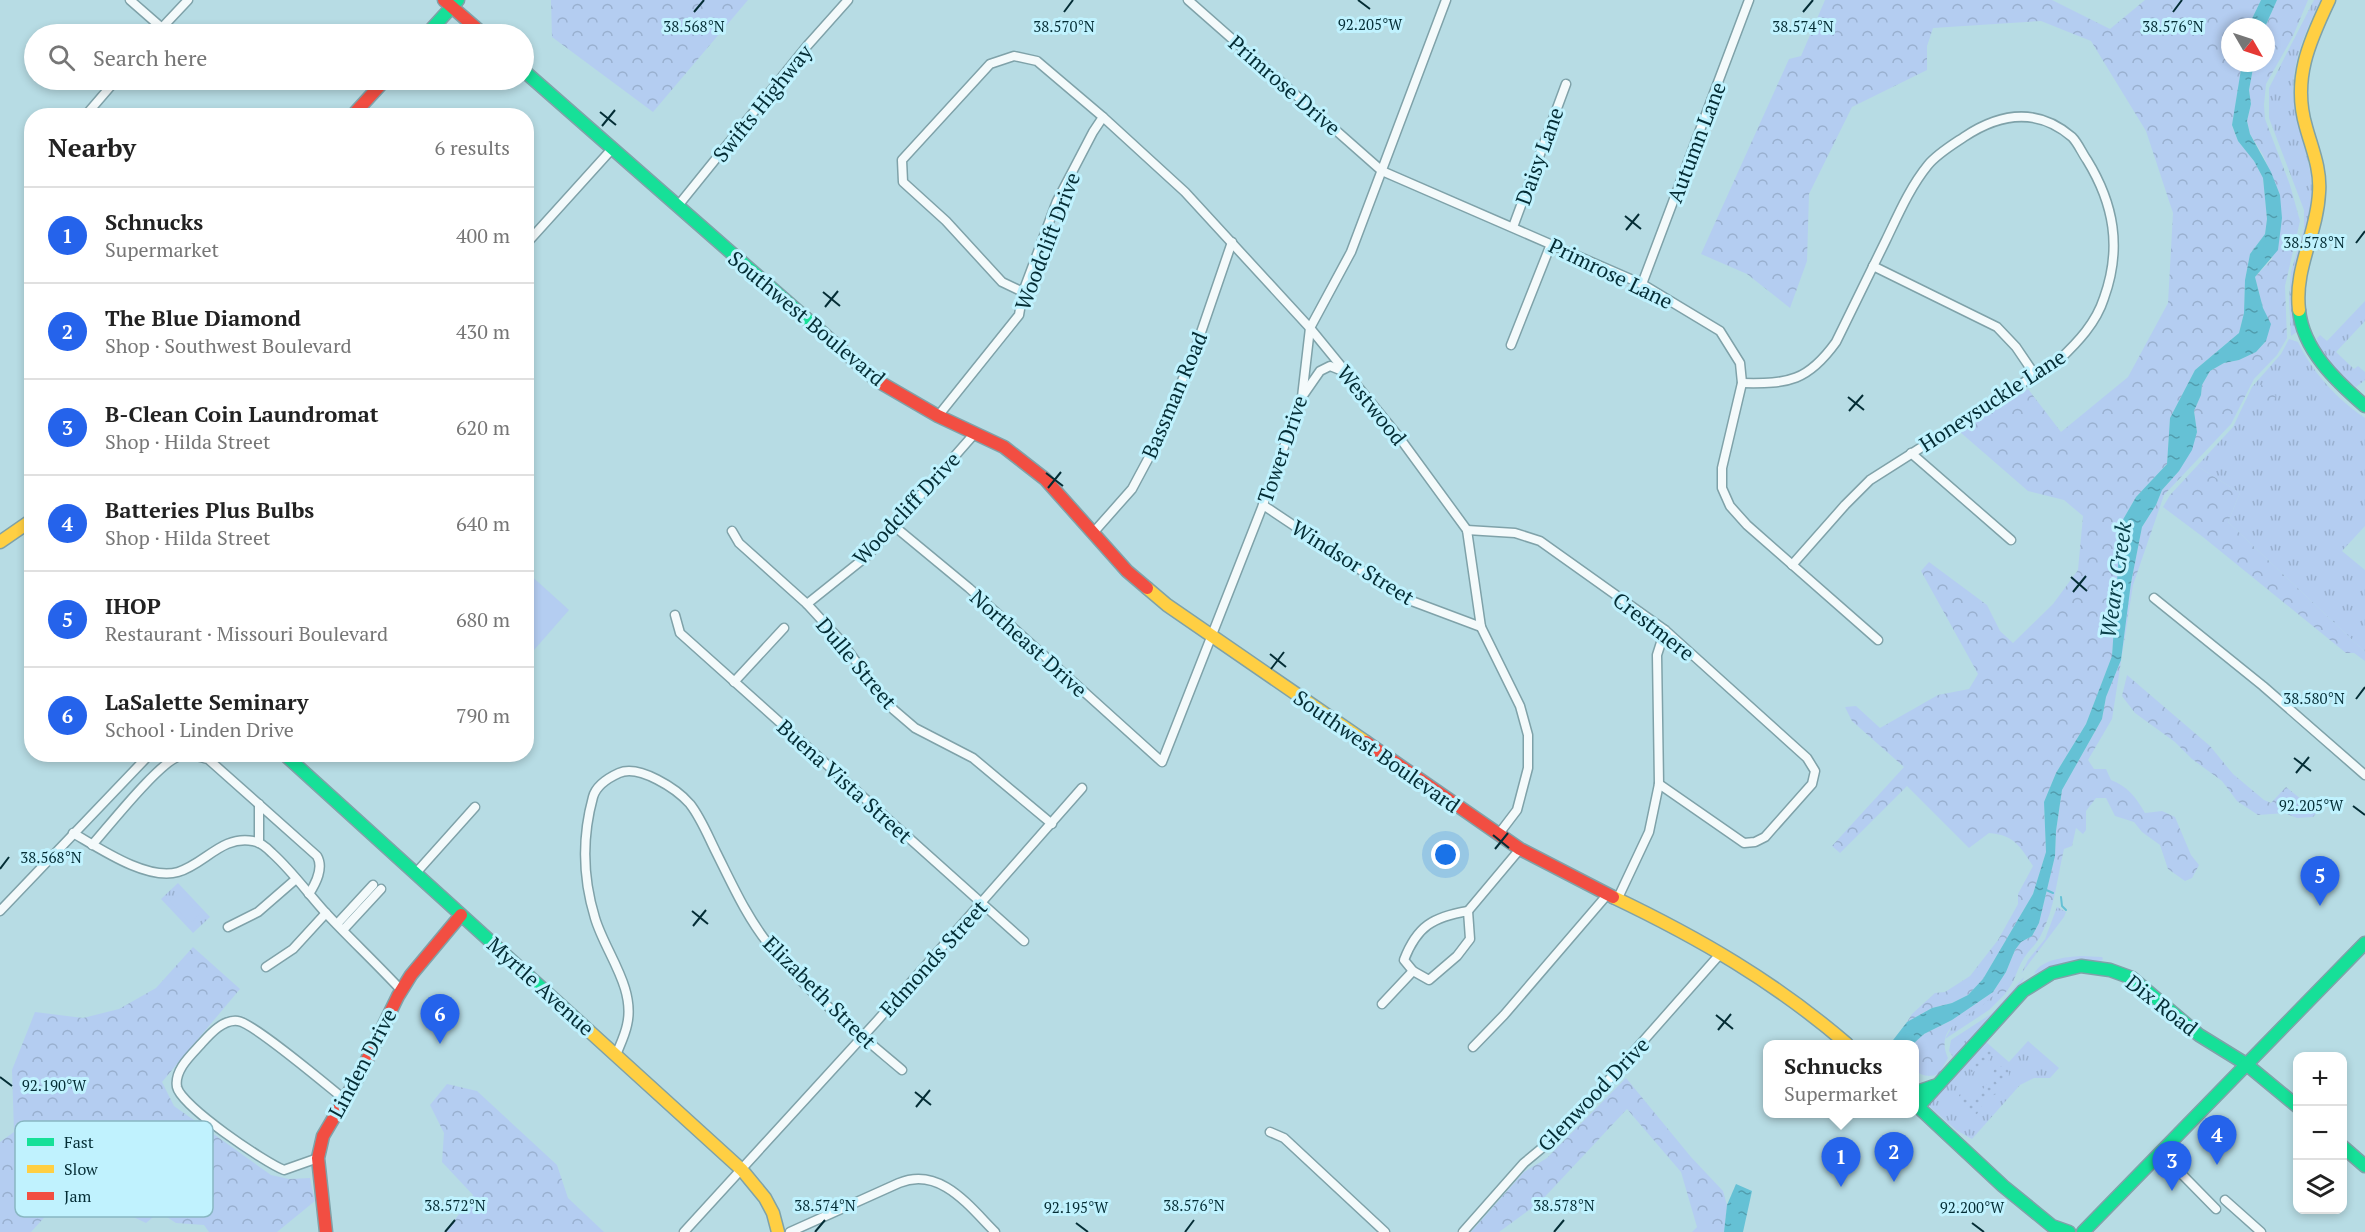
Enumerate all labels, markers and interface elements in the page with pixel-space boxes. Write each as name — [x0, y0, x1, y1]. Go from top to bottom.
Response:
text: 92.205°W — [1338, 14, 1403, 34]
text: 38.568°N — [663, 16, 725, 36]
text: 38.570°N — [1033, 16, 1095, 36]
text: 38.574°N — [1772, 16, 1834, 36]
text: 38.576°N — [2142, 16, 2204, 36]
north arrow — [2221, 18, 2275, 72]
search box — [24, 24, 534, 90]
street label: Primrose Drive — [1223, 29, 1347, 141]
street label: Swifts Highway — [706, 38, 818, 167]
icon: search — [45, 41, 78, 74]
text: Search here — [93, 43, 207, 72]
street label: Autumn Lane — [1660, 78, 1732, 206]
street label: Daisy Lane — [1508, 103, 1570, 209]
text: Nearby — [48, 130, 136, 164]
text: 6 results — [435, 134, 510, 161]
street label: Woodclift Drive — [1008, 168, 1086, 314]
text: Schnucks — [105, 207, 203, 236]
text: 1 — [62, 222, 73, 249]
text: 400 m — [456, 222, 510, 249]
street label: Primrose Lane — [1544, 231, 1678, 315]
text: 38.578°N — [2283, 232, 2345, 252]
text: Supermarket — [105, 236, 219, 263]
street label: Southwest Boulevard — [723, 244, 892, 392]
text: The Blue Diamond — [105, 303, 301, 332]
text: 2 — [62, 318, 73, 345]
text: 430 m — [456, 318, 510, 345]
street label: Bassman Road — [1135, 327, 1213, 463]
text: Shop · Southwest Boulevard — [105, 332, 352, 359]
street label: Honeysuckle Lane — [1913, 342, 2071, 458]
street label: Westwood — [1331, 359, 1413, 451]
street label: Tower Drive — [1251, 392, 1313, 506]
text: B-Clean Coin Laundromat — [105, 399, 379, 428]
text: 3 — [62, 414, 73, 441]
text: 620 m — [456, 414, 510, 441]
text: Shop · Hilda Street — [105, 428, 270, 455]
street label: Woodcliff Drive — [846, 445, 966, 571]
text: Batteries Plus Bulbs — [105, 495, 314, 524]
text: 4 — [62, 510, 73, 537]
text: 640 m — [456, 510, 510, 537]
street label: Windsor Street — [1286, 513, 1420, 611]
water label: Wears Creek — [2092, 520, 2138, 640]
text: Shop · Hilda Street — [105, 524, 270, 551]
street label: Northeast Drive — [964, 583, 1094, 703]
street label: Crestmere — [1607, 585, 1701, 667]
text: IHOP — [105, 591, 161, 620]
text: 5 — [62, 606, 73, 633]
text: 680 m — [456, 606, 510, 633]
street label: Dulle Street — [811, 611, 904, 715]
text: Restaurant · Missouri Boulevard — [105, 620, 388, 647]
street label: Southwest Boulevard — [1288, 683, 1466, 819]
text: LaSalette Seminary — [105, 687, 308, 716]
text: 38.580°N — [2283, 688, 2345, 708]
text: 6 — [62, 702, 73, 729]
text: 790 m — [456, 702, 510, 729]
street label: Buena Vista Street — [772, 713, 919, 849]
text: School · Linden Drive — [105, 716, 294, 743]
text: 92.205°W — [2279, 795, 2344, 815]
your location — [1431, 840, 1460, 869]
text: 38.568°N — [20, 847, 82, 867]
pin: 5 — [2300, 856, 2340, 906]
street label: Edmonds Street — [873, 893, 993, 1022]
street label: Elizabeth Street — [757, 929, 883, 1055]
street label: Myrtle Avenue — [481, 930, 601, 1042]
street label: Dix Road — [2120, 968, 2204, 1042]
pin: 6 — [420, 994, 460, 1044]
street label: Linden Drive — [321, 1003, 403, 1123]
street label: Glenwood Drive — [1531, 1031, 1655, 1157]
popup — [1763, 1040, 1919, 1118]
text: Schnucks — [1784, 1051, 1882, 1080]
map controls — [2293, 1052, 2347, 1214]
button: + — [2293, 1052, 2347, 1106]
text: 92.190°W — [22, 1075, 87, 1095]
text: Supermarket — [1784, 1080, 1898, 1107]
button: − — [2293, 1106, 2347, 1160]
pin: 4 — [2198, 1116, 2236, 1165]
legend — [15, 1121, 213, 1217]
text: Fast — [64, 1131, 94, 1153]
pin: 2 — [1874, 1132, 1914, 1182]
pin: 1 — [1822, 1138, 1860, 1187]
pin: 3 — [2152, 1142, 2192, 1191]
text: Slow — [64, 1158, 98, 1180]
button: layers — [2293, 1160, 2347, 1214]
text: Jam — [64, 1185, 92, 1207]
text: 38.572°N — [424, 1195, 486, 1215]
text: 38.574°N — [794, 1195, 856, 1215]
text: 38.576°N — [1163, 1195, 1225, 1215]
text: 38.578°N — [1533, 1195, 1595, 1215]
text: 92.195°W — [1044, 1197, 1109, 1217]
text: 92.200°W — [1940, 1197, 2005, 1217]

